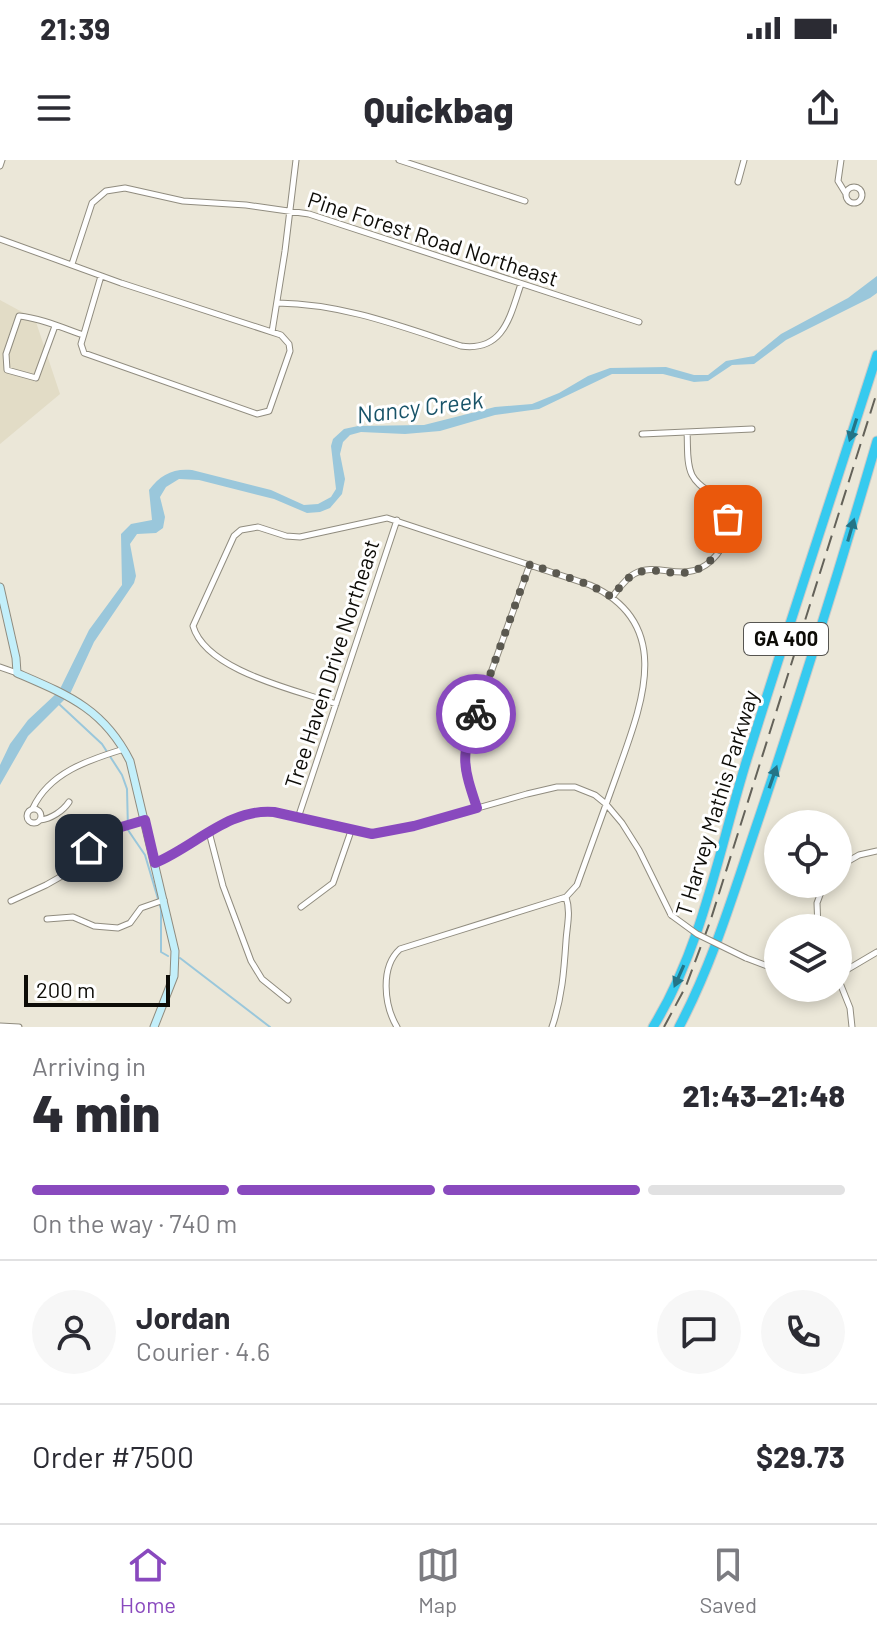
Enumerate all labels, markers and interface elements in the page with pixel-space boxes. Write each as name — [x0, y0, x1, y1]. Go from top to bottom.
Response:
text: 21:39 — [40, 10, 110, 46]
icon: menu — [32, 86, 76, 130]
icon: share — [801, 86, 845, 130]
text: Quickbag — [364, 87, 513, 130]
street label: Pine Forest Road Northeast — [305, 185, 562, 291]
water label: Nancy Creek — [355, 384, 485, 429]
one-way arrow — [846, 418, 859, 442]
pin — [694, 485, 762, 553]
icon: bag — [706, 497, 750, 541]
one-way arrow — [845, 517, 858, 541]
street label: Tree Haven Drive Northeast — [278, 536, 384, 792]
road number: GA 400 — [744, 623, 828, 655]
courier — [436, 674, 516, 754]
street label: T Harvey Mathis Parkway — [669, 687, 763, 919]
icon: bike — [454, 692, 498, 736]
one-way arrow — [767, 765, 779, 789]
map controls — [764, 810, 852, 1002]
button: locate — [764, 810, 852, 898]
pin — [55, 814, 123, 882]
icon: home — [67, 826, 111, 870]
button: layers — [764, 914, 852, 1002]
one-way arrow — [672, 965, 686, 988]
scale bar — [24, 971, 170, 1007]
text: 200 m — [36, 976, 95, 1002]
text: Arriving in — [32, 1050, 146, 1081]
text: 21:43–21:48 — [682, 1077, 845, 1113]
text: 4 min — [32, 1080, 160, 1142]
text: On the way · 740 m — [32, 1207, 237, 1238]
button: person — [32, 1290, 116, 1374]
button: chat — [657, 1290, 741, 1374]
button: phone — [761, 1290, 845, 1374]
text: Jordan — [136, 1299, 231, 1335]
text: Courier · 4.6 — [136, 1335, 270, 1366]
text: Order #7500 — [32, 1438, 194, 1474]
text: $29.73 — [756, 1438, 845, 1474]
tab: Home — [120, 1543, 176, 1617]
tab: Map — [416, 1543, 460, 1617]
tab: Saved — [699, 1543, 757, 1617]

